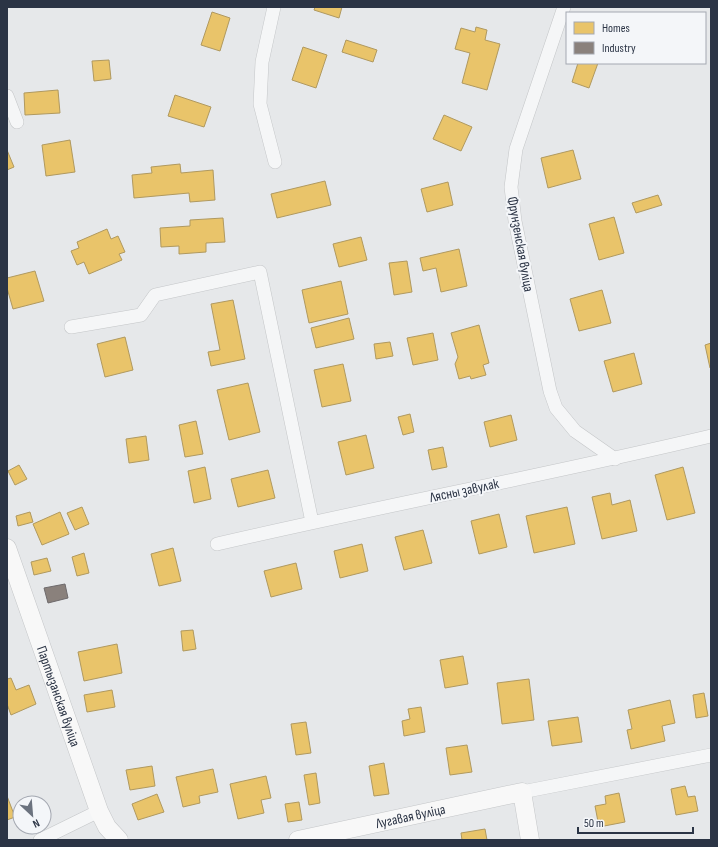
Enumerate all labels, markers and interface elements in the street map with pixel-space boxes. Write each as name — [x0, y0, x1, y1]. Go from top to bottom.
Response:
legend — [566, 12, 706, 64]
text: Homes — [602, 21, 630, 36]
text: Industry — [602, 41, 636, 56]
street label: Фрунзенская вуліца — [504, 195, 537, 293]
street label: Лясны завулак — [427, 475, 501, 506]
street label: Партызанская вуліца — [33, 644, 84, 749]
north arrow — [12, 795, 52, 835]
street label: Лугавая вуліца — [373, 801, 447, 832]
scale bar — [578, 809, 693, 835]
text: N — [31, 816, 42, 831]
text: 50 m — [584, 816, 604, 831]

